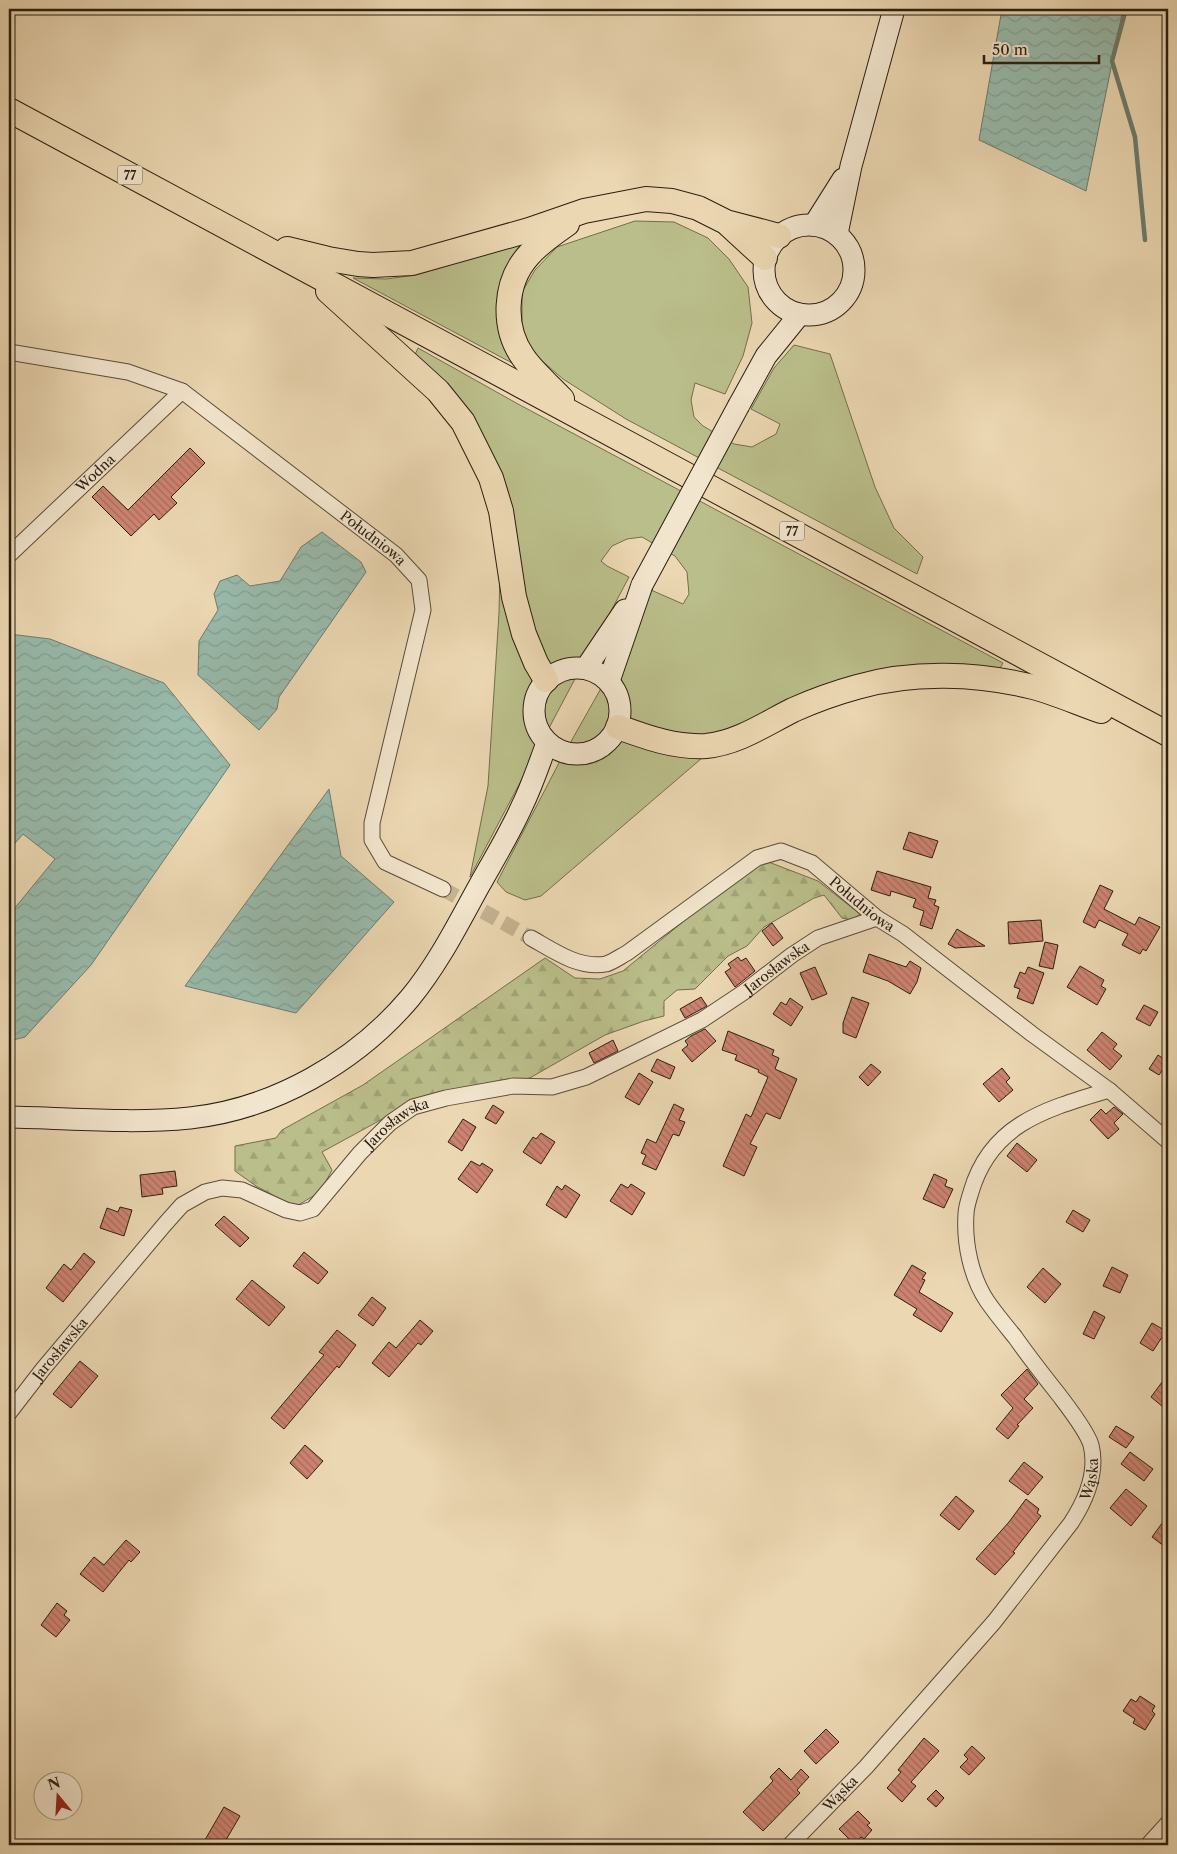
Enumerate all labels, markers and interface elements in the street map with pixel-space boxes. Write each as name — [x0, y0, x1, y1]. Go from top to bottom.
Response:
scale bar — [984, 32, 1100, 64]
text: 50 m — [992, 40, 1028, 59]
road number: 77 — [118, 166, 142, 184]
street label: Wodna — [71, 450, 119, 497]
street label: Południowa — [337, 507, 410, 570]
road number: 77 — [780, 522, 804, 540]
street label: Południowa — [826, 873, 898, 936]
street label: Jarosławska — [739, 937, 813, 999]
street label: Jarosławska — [359, 1094, 431, 1154]
street label: Jarosławska — [27, 1313, 92, 1385]
street label: Wąska — [1075, 1457, 1102, 1504]
street label: Wąska — [818, 1771, 862, 1816]
north arrow — [32, 1772, 82, 1822]
text: N — [45, 1773, 63, 1794]

